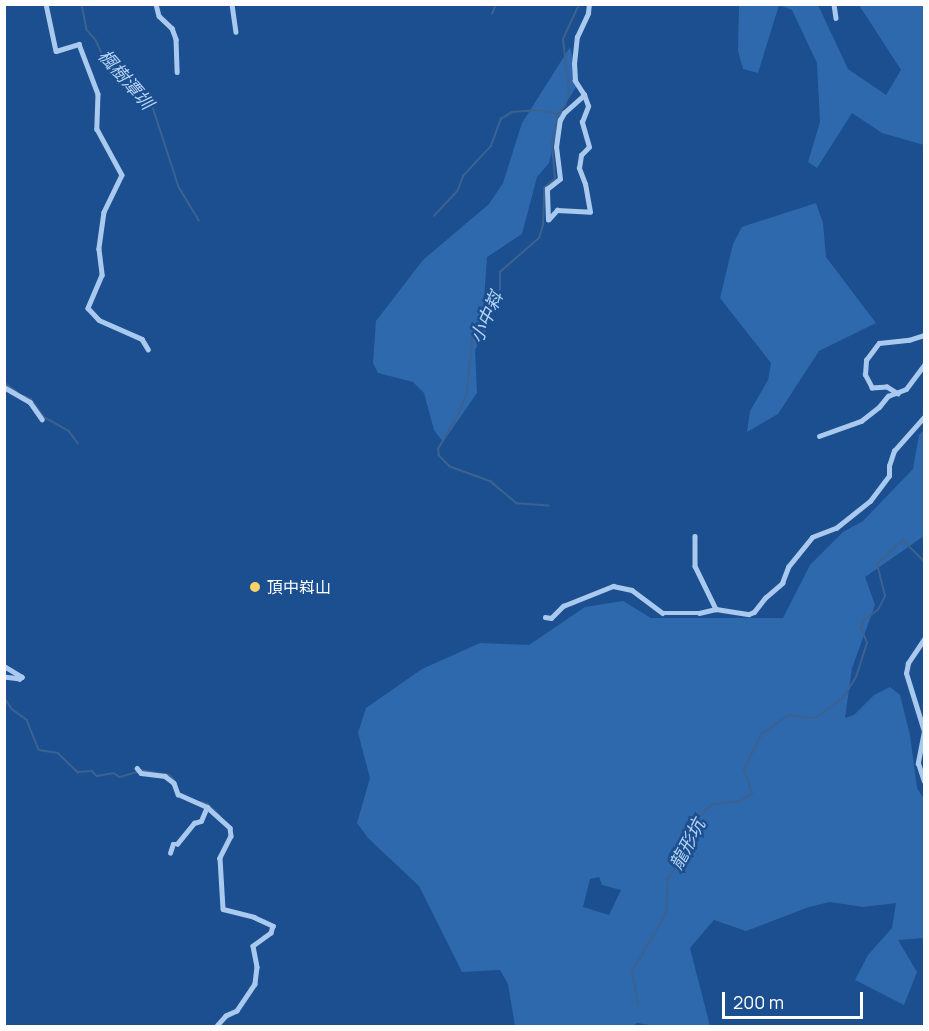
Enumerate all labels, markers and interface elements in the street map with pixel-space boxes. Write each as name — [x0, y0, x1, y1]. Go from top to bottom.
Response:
water label: 楓樹潭圳 — [94, 45, 158, 113]
water label: 小中嵙 — [465, 288, 507, 346]
place label: 頂中嵙山 — [267, 577, 331, 597]
marker: 頂中嵙山 — [248, 580, 262, 594]
water label: 龍形坑 — [665, 815, 709, 873]
scale bar — [725, 980, 866, 1018]
text: 200 m — [733, 990, 784, 1014]

